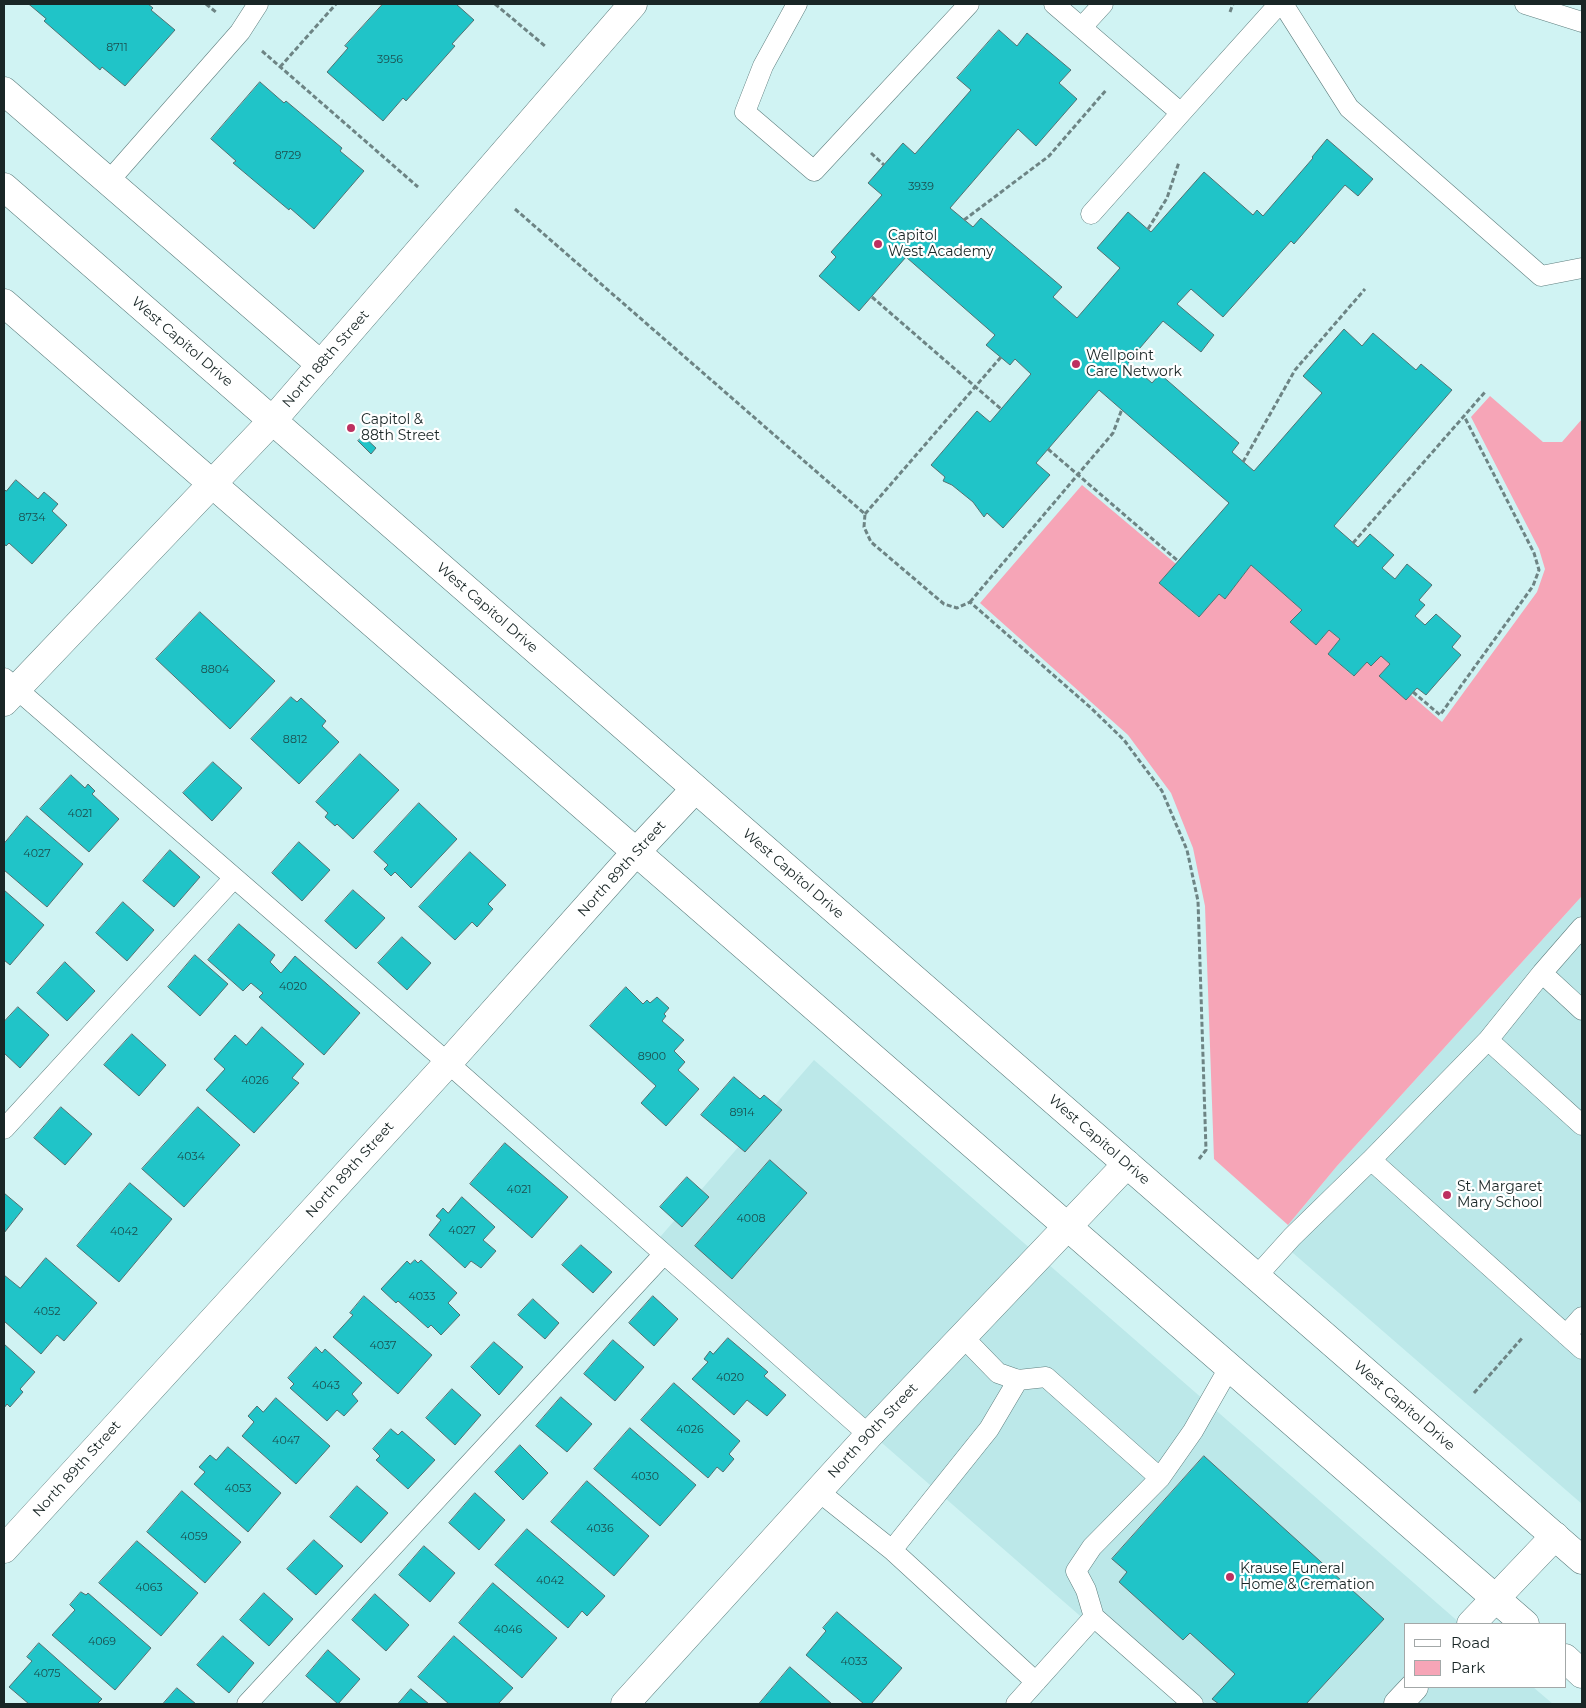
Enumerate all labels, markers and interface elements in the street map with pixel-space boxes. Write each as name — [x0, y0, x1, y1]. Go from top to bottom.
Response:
house number: 8711 — [106, 41, 128, 55]
house number: 3956 — [377, 53, 403, 67]
house number: 8729 — [275, 149, 301, 163]
house number: 3939 — [908, 180, 934, 194]
place label: Capitol West Academy — [888, 228, 994, 260]
marker: Capitol West Academy — [872, 238, 884, 250]
street label: West Capitol Drive — [128, 293, 236, 391]
street label: North 88th Street — [279, 307, 373, 411]
place label: Wellpoint Care Network — [1086, 348, 1182, 381]
marker: Wellpoint Care Network — [1070, 358, 1082, 370]
place label: Capitol & 88th Street — [361, 412, 440, 444]
marker: Capitol & 88th Street — [345, 422, 357, 434]
house number: 8734 — [19, 511, 45, 525]
street label: West Capitol Drive — [433, 559, 541, 657]
house number: 8804 — [201, 663, 229, 677]
house number: 8812 — [283, 733, 307, 747]
house number: 4021 — [68, 807, 92, 821]
street label: North 89th Street — [574, 817, 670, 921]
street label: West Capitol Drive — [739, 825, 847, 923]
house number: 4027 — [23, 847, 51, 861]
house number: 4020 — [279, 980, 307, 994]
house number: 8900 — [638, 1050, 666, 1064]
house number: 4026 — [241, 1074, 269, 1088]
street label: West Capitol Drive — [1045, 1091, 1153, 1189]
house number: 8914 — [730, 1106, 754, 1120]
street label: North 89th Street — [302, 1118, 398, 1222]
house number: 4034 — [177, 1150, 205, 1164]
place label: St. Margaret Mary School — [1457, 1179, 1543, 1212]
house number: 4021 — [507, 1183, 531, 1197]
marker: St. Margaret Mary School — [1441, 1189, 1453, 1201]
house number: 4008 — [737, 1212, 765, 1226]
house number: 4027 — [448, 1224, 476, 1238]
house number: 4042 — [110, 1225, 138, 1239]
house number: 4033 — [409, 1290, 435, 1304]
house number: 4052 — [34, 1305, 60, 1319]
house number: 4037 — [370, 1339, 396, 1353]
street label: West Capitol Drive — [1350, 1357, 1458, 1455]
house number: 4020 — [716, 1371, 744, 1385]
house number: 4043 — [312, 1379, 340, 1393]
street label: North 90th Street — [825, 1380, 921, 1482]
street label: North 89th Street — [29, 1417, 125, 1521]
house number: 4026 — [676, 1423, 704, 1437]
house number: 4047 — [272, 1434, 300, 1448]
house number: 4030 — [631, 1470, 659, 1484]
house number: 4053 — [225, 1482, 251, 1496]
house number: 4036 — [586, 1522, 614, 1536]
house number: 4059 — [180, 1530, 208, 1544]
place label: Krause Funeral Home & Cremation — [1240, 1561, 1375, 1594]
marker: Krause Funeral Home & Cremation — [1224, 1571, 1236, 1583]
house number: 4042 — [536, 1574, 564, 1588]
house number: 4063 — [135, 1581, 163, 1595]
house number: 4046 — [494, 1623, 522, 1637]
legend — [1404, 1623, 1566, 1688]
text: Road — [1451, 1633, 1490, 1652]
house number: 4069 — [88, 1635, 116, 1649]
house number: 4033 — [841, 1655, 867, 1669]
text: Park — [1451, 1658, 1485, 1677]
house number: 4075 — [34, 1667, 60, 1681]

